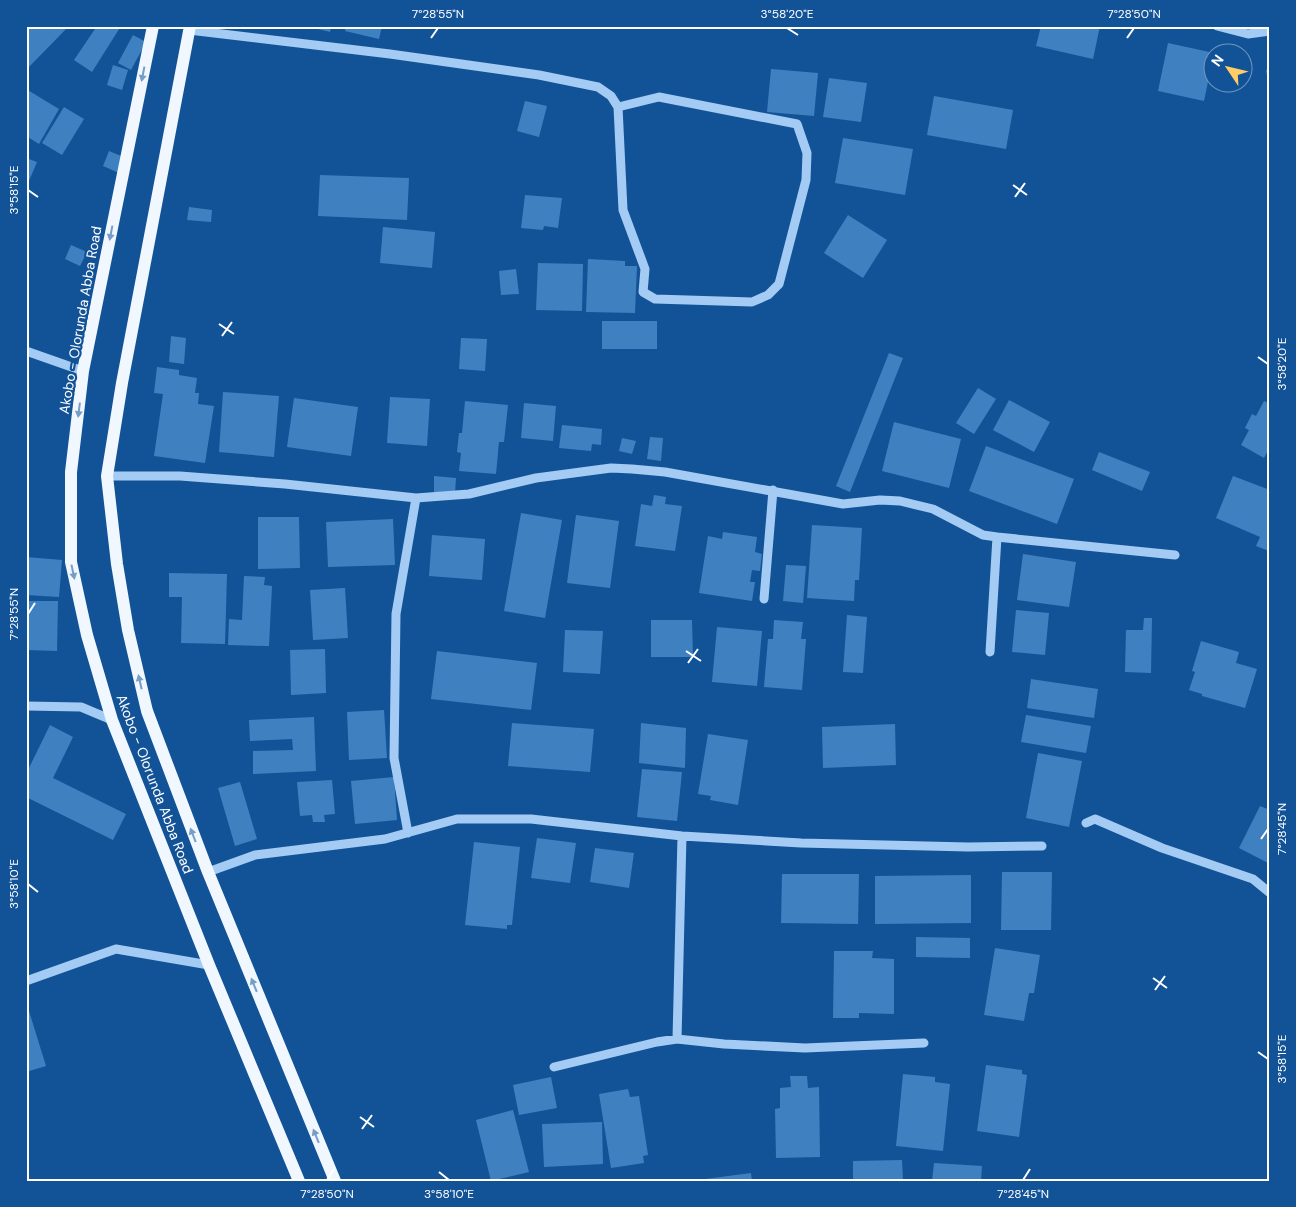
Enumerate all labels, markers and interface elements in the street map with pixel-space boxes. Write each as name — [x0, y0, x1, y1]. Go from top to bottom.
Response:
text: 7°28'55"N — [412, 6, 464, 22]
text: 3°58'20"E — [760, 6, 814, 22]
text: 7°28'50"N — [1107, 6, 1161, 22]
north arrow — [1204, 42, 1254, 92]
text: N — [1207, 51, 1228, 70]
one-way arrow — [139, 66, 147, 82]
text: 3°58'15"E — [6, 165, 22, 214]
street label: Akobo - Olorunda Abba Road — [55, 225, 105, 415]
one-way arrow — [107, 226, 115, 241]
text: 3°58'20"E — [1274, 337, 1290, 391]
one-way arrow — [75, 403, 83, 419]
one-way arrow — [70, 565, 78, 581]
text: 7°28'55"N — [6, 588, 22, 640]
one-way arrow — [136, 674, 144, 689]
street label: Akobo - Olorunda Abba Road — [112, 692, 198, 876]
text: 7°28'45"N — [1274, 803, 1290, 855]
one-way arrow — [189, 828, 197, 842]
text: 3°58'10"E — [6, 859, 22, 909]
one-way arrow — [250, 978, 258, 993]
text: 3°58'15"E — [1274, 1034, 1290, 1083]
one-way arrow — [312, 1129, 320, 1143]
text: 7°28'50"N — [300, 1186, 354, 1202]
text: 3°58'10"E — [424, 1186, 474, 1202]
text: 7°28'45"N — [997, 1186, 1049, 1202]

